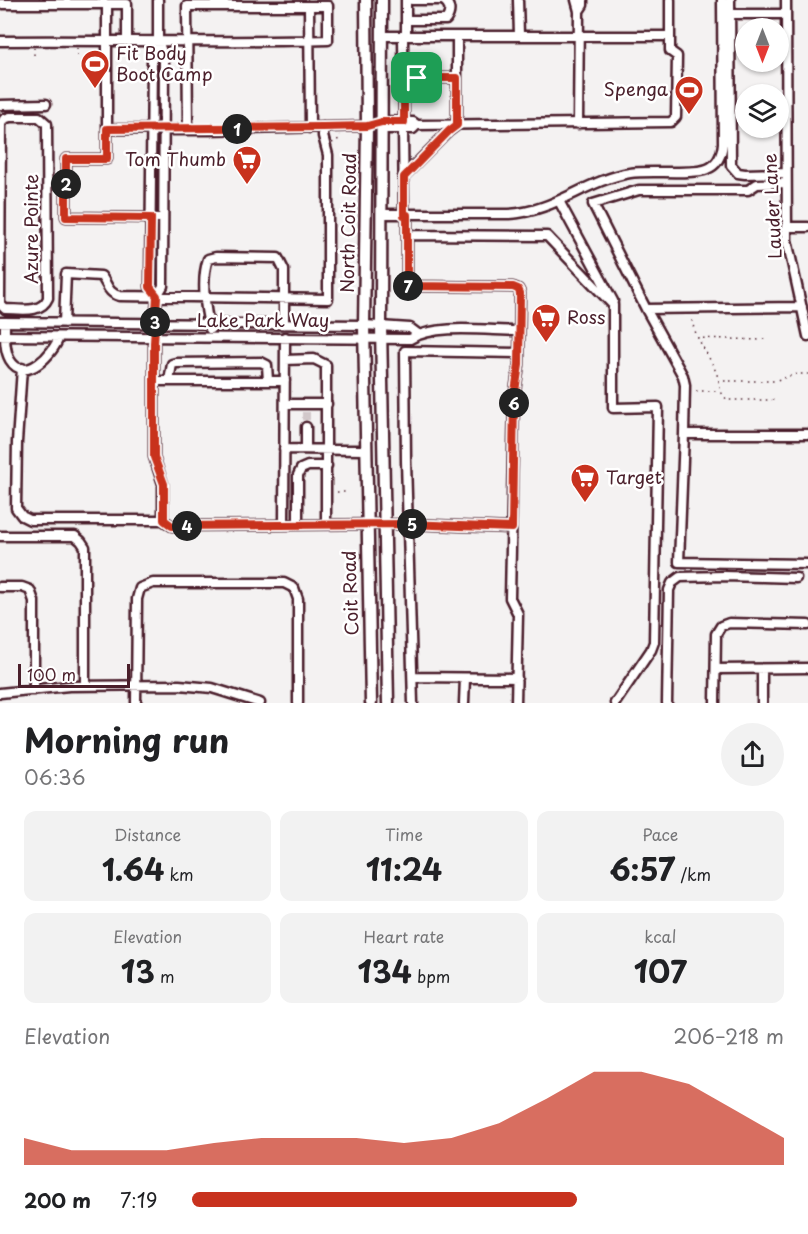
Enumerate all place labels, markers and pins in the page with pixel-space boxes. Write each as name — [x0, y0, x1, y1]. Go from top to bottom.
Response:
place label: Fit Body Boot Camp — [116, 39, 213, 87]
sports icon: Fit Body Boot Camp — [79, 48, 111, 90]
pin — [391, 52, 442, 103]
sports icon: Spenga — [673, 74, 705, 116]
place label: Spenga — [604, 75, 669, 102]
pin: 1 — [222, 114, 252, 144]
supermarket icon: Tom Thumb — [231, 144, 263, 186]
place label: Tom Thumb — [125, 145, 226, 172]
pin: 2 — [51, 169, 81, 199]
pin: 7 — [393, 271, 423, 301]
supermarket icon: Ross — [530, 302, 562, 344]
place label: Ross — [567, 303, 605, 330]
pin: 3 — [140, 307, 170, 337]
pin: 6 — [499, 388, 529, 418]
supermarket icon: Target — [569, 462, 601, 504]
place label: Target — [606, 463, 662, 490]
pin: 5 — [397, 509, 427, 539]
pin: 4 — [172, 511, 202, 541]

